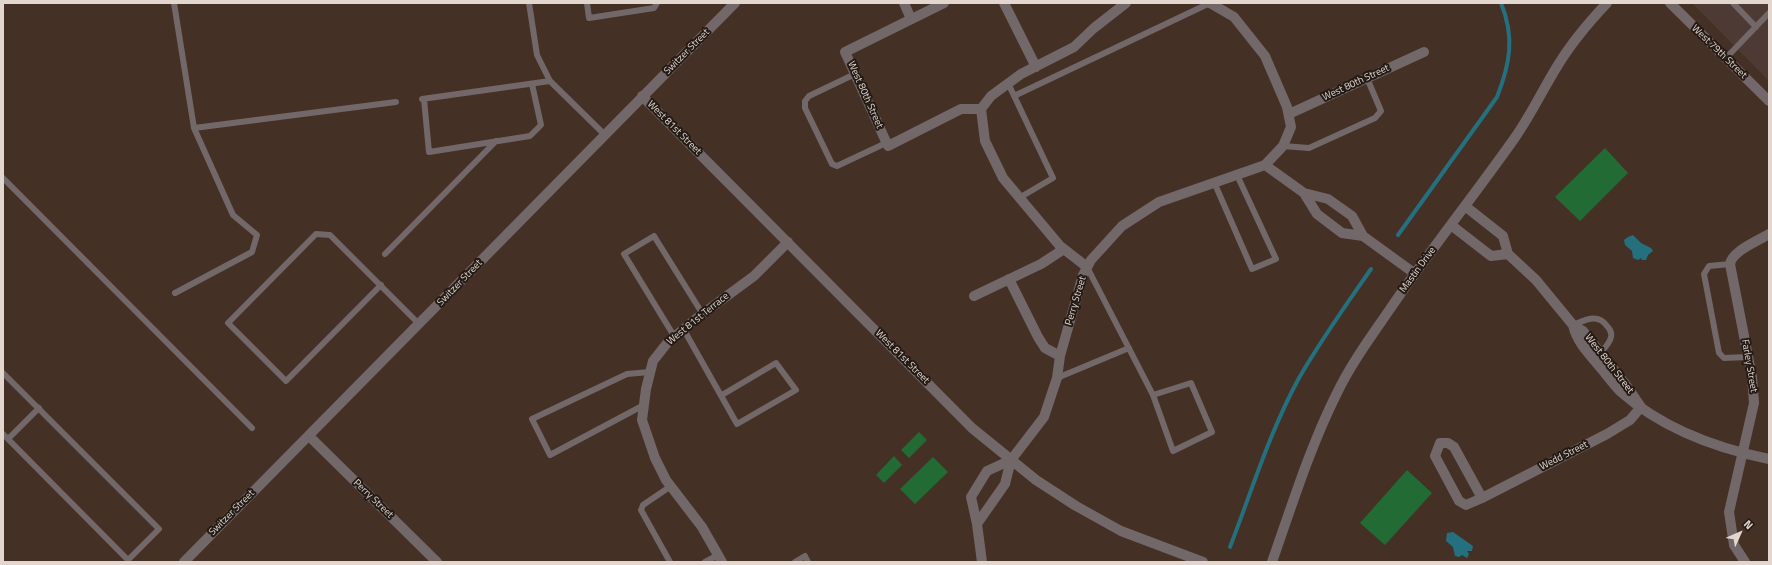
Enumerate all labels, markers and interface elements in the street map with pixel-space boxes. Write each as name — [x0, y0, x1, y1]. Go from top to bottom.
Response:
street label: West 79th Street — [1689, 23, 1749, 81]
street label: Switzer Street — [662, 27, 712, 77]
street label: West 80th Street — [845, 60, 885, 130]
street label: West 80th Street — [1321, 62, 1391, 104]
street label: West 81st Street — [645, 99, 703, 157]
street label: Mastin Drive — [1398, 245, 1438, 295]
street label: Switzer Street — [435, 257, 485, 309]
street label: Perry Street — [1063, 275, 1089, 327]
street label: West 81st Terrace — [665, 290, 731, 348]
street label: West 81st Street — [873, 328, 931, 386]
street label: West 80th Street — [1582, 332, 1636, 396]
street label: Farley Street — [1738, 339, 1760, 393]
street label: Wedd Street — [1538, 439, 1590, 473]
street label: Perry Street — [351, 477, 395, 521]
street label: Switzer Street — [207, 488, 257, 538]
north arrow — [1720, 513, 1760, 553]
text: N — [1740, 516, 1757, 533]

